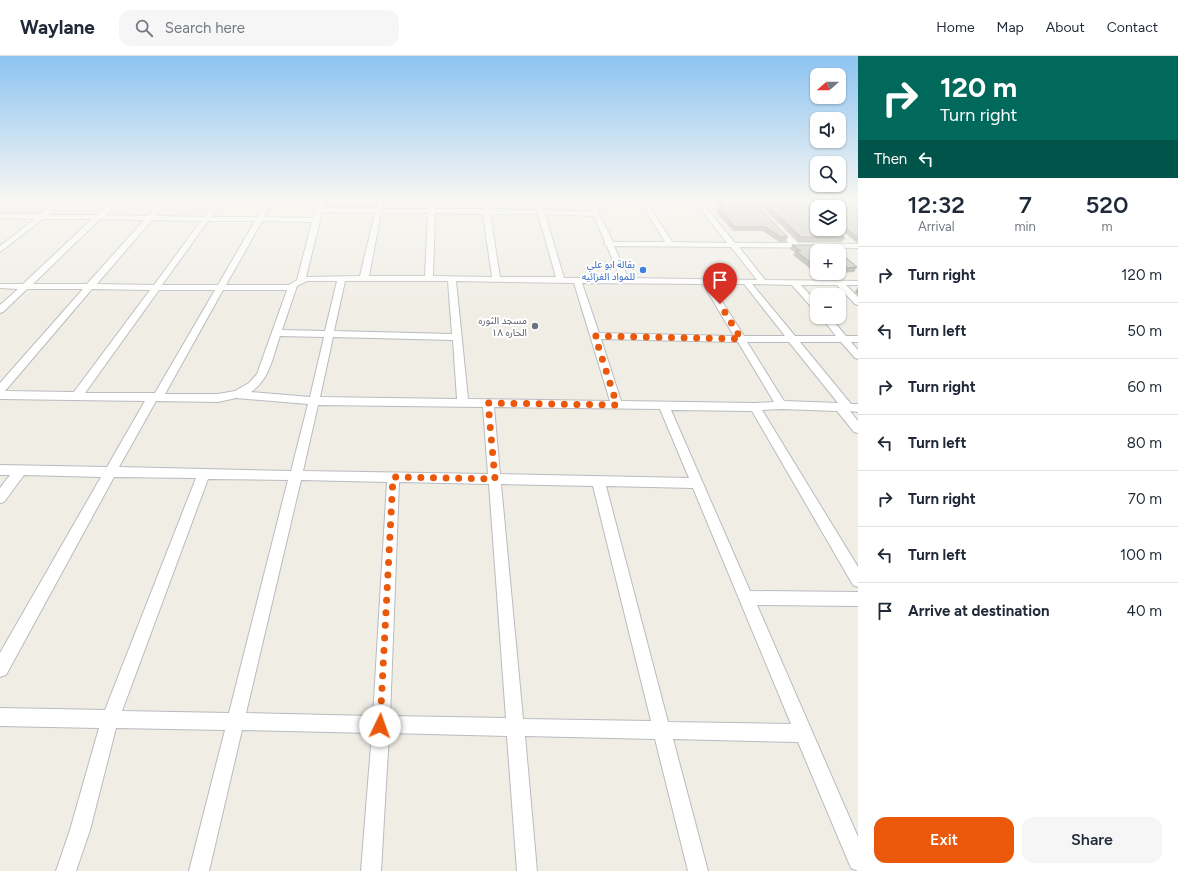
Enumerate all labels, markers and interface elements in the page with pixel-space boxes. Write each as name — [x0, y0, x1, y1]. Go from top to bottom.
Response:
search box — [119, 10, 399, 46]
text: Waylane — [20, 16, 95, 39]
icon: search — [133, 17, 155, 39]
text: Search here — [165, 19, 245, 37]
text: Home — [936, 19, 975, 36]
text: Map — [997, 19, 1024, 36]
text: About — [1046, 19, 1085, 36]
text: Contact — [1107, 19, 1158, 36]
north arrow — [810, 68, 846, 104]
map controls — [810, 68, 846, 324]
text: 120 m — [940, 70, 1017, 104]
icon: right — [874, 72, 926, 124]
text: Turn right — [940, 104, 1017, 126]
button: sound — [810, 112, 846, 148]
icon: left — [915, 148, 937, 170]
text: Then — [874, 150, 907, 168]
button: search — [810, 156, 846, 192]
text: 12:32 — [908, 190, 965, 219]
text: 7 — [1019, 190, 1032, 219]
text: 520 — [1085, 190, 1128, 219]
button: layers — [810, 200, 846, 236]
text: Arrival — [918, 219, 955, 234]
text: min — [1015, 219, 1036, 234]
text: m — [1101, 219, 1112, 234]
button: + — [810, 244, 846, 280]
place label: بقالة ابو علي للمواد الغزائيه — [582, 258, 635, 283]
pin — [703, 263, 737, 304]
icon: right — [874, 264, 896, 286]
marker: بقالة ابو علي للمواد الغزائيه — [638, 265, 648, 275]
text: Turn right — [908, 266, 976, 284]
text: 120 m — [1121, 266, 1162, 284]
icon: arrive — [709, 269, 731, 291]
button: − — [810, 288, 846, 324]
place label: مسجد الثوره الحاره ١٨ — [478, 314, 527, 339]
icon: left — [874, 320, 896, 342]
marker: مسجد الثوره الحاره ١٨ — [530, 321, 540, 331]
text: Turn left — [908, 322, 966, 340]
text: 50 m — [1127, 322, 1162, 340]
icon: right — [874, 376, 896, 398]
text: Turn right — [908, 378, 976, 396]
text: 60 m — [1127, 378, 1162, 396]
icon: left — [874, 432, 896, 454]
text: Turn left — [908, 434, 966, 452]
text: 80 m — [1127, 434, 1162, 452]
icon: right — [874, 488, 896, 510]
text: Turn right — [908, 490, 976, 508]
text: 70 m — [1128, 490, 1162, 508]
icon: left — [874, 544, 896, 566]
text: Turn left — [908, 546, 966, 564]
text: 100 m — [1120, 546, 1162, 564]
icon: arrive — [874, 600, 896, 622]
text: Arrive at destination — [908, 602, 1049, 620]
text: 40 m — [1127, 602, 1162, 620]
position arrow — [359, 705, 401, 747]
button: Exit — [874, 817, 1014, 863]
button: Share — [1022, 817, 1162, 863]

